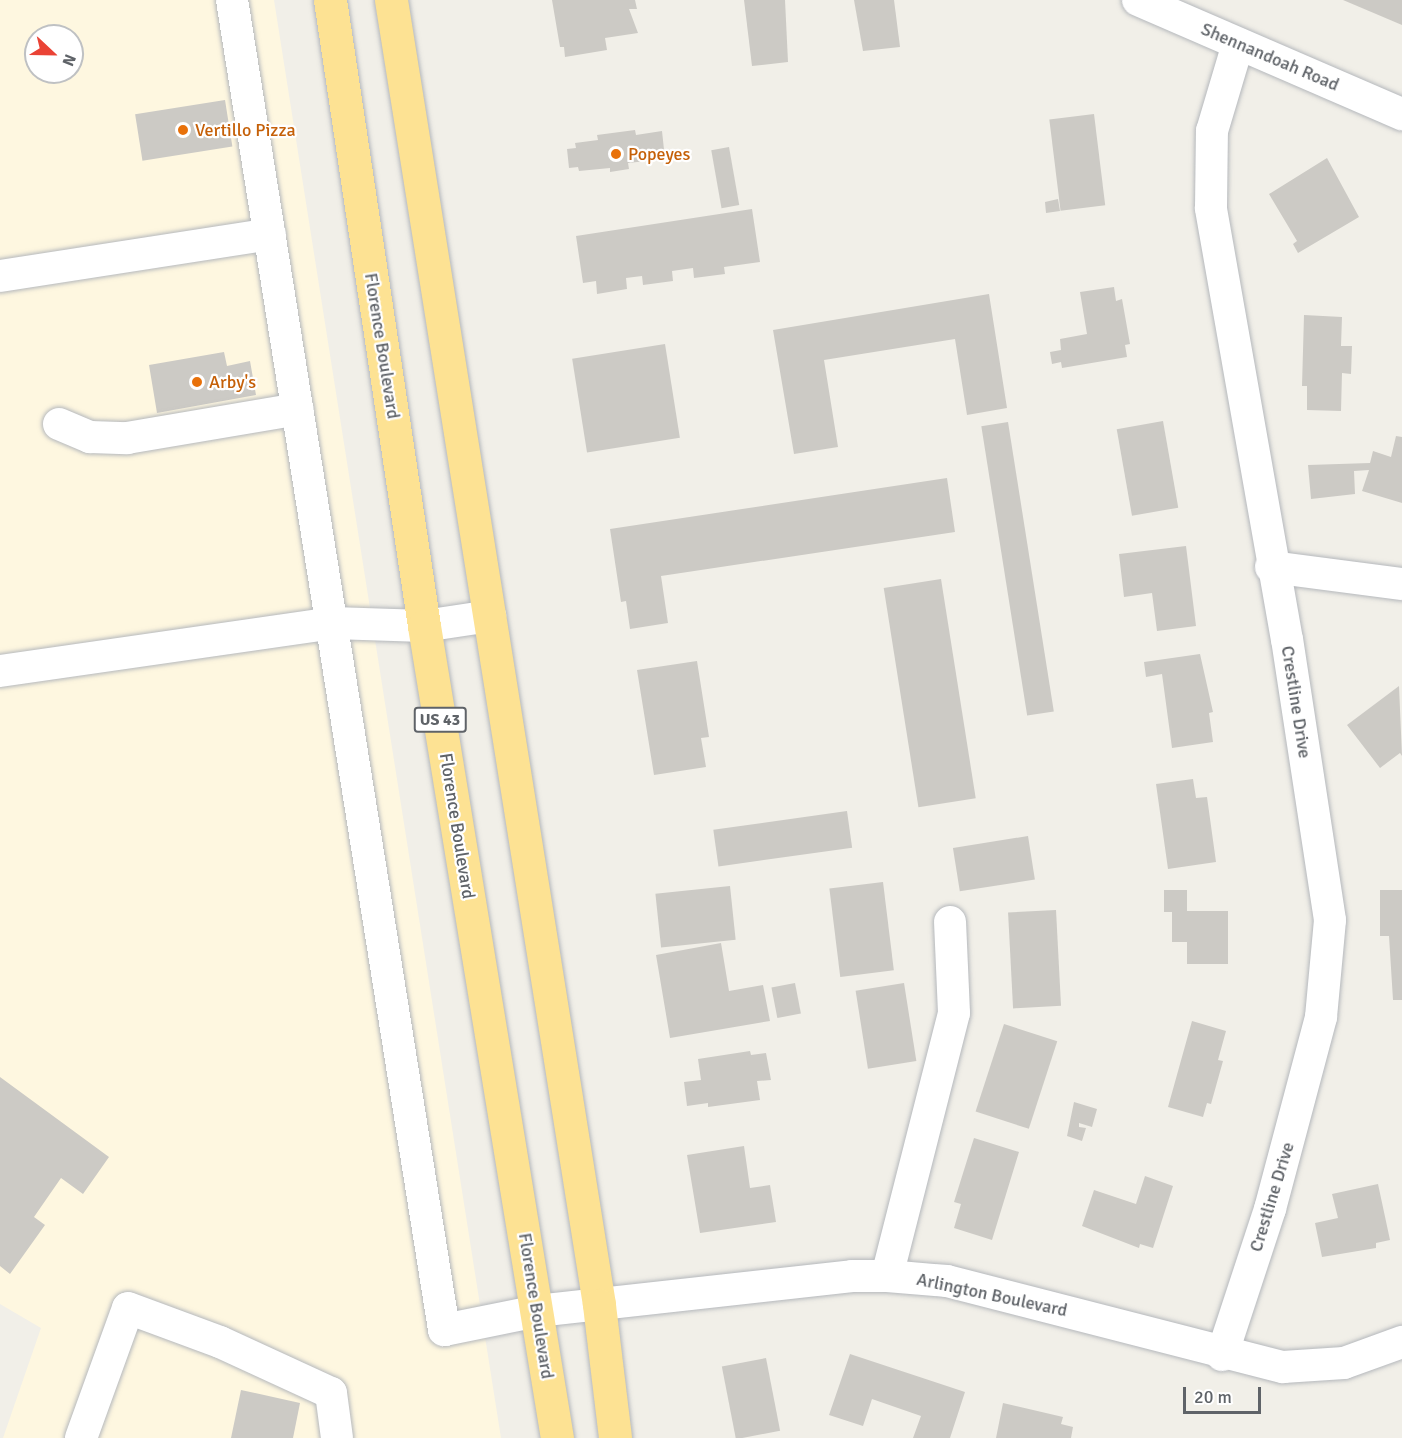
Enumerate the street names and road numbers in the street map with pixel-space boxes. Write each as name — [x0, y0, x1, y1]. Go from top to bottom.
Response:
street label: Shennandoah Road — [1198, 18, 1342, 96]
street label: Florence Boulevard — [360, 271, 404, 421]
street label: Crestline Drive — [1276, 644, 1316, 760]
road number: US 43 — [413, 707, 467, 733]
street label: Florence Boulevard — [435, 751, 479, 901]
street label: Crestline Drive — [1245, 1140, 1299, 1254]
street label: Florence Boulevard — [514, 1231, 558, 1381]
street label: Arlington Boulevard — [915, 1268, 1069, 1322]

